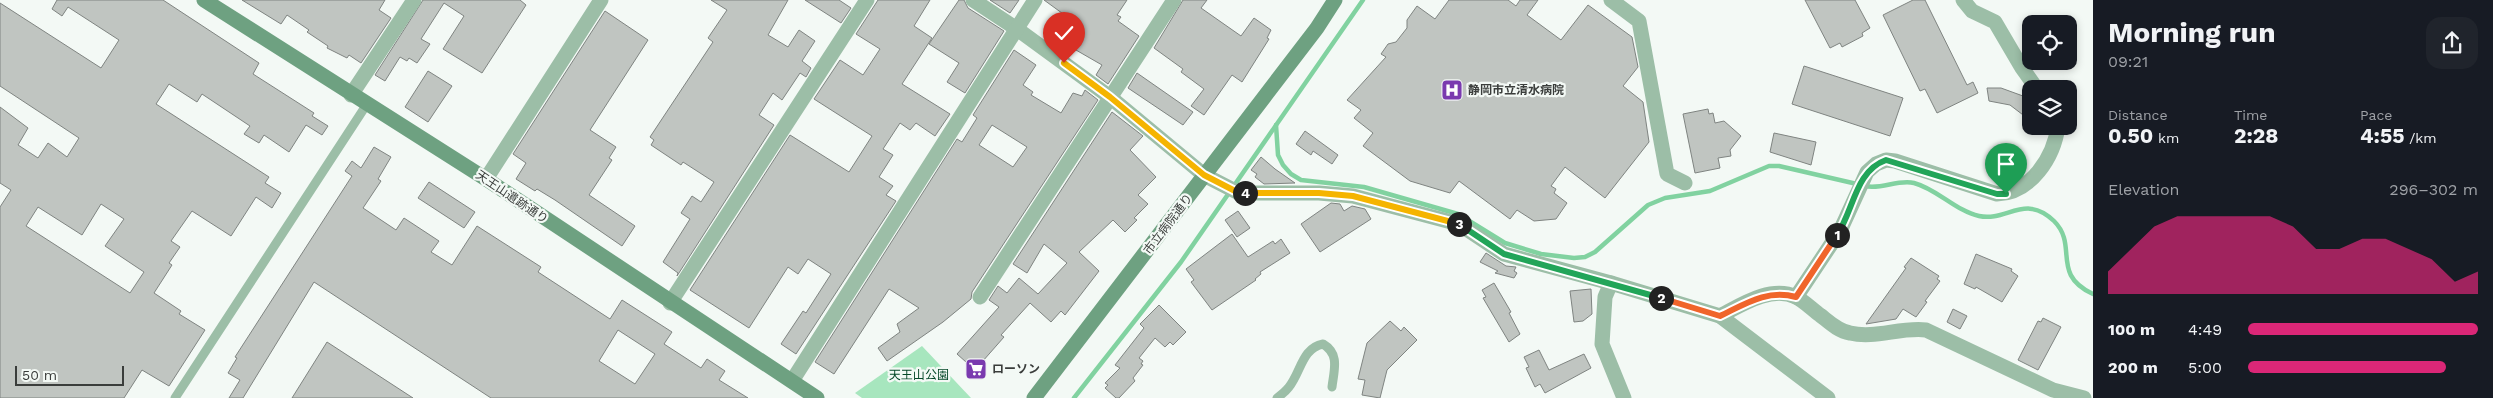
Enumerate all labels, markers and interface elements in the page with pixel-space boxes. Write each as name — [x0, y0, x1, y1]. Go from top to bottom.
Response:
pin — [1043, 12, 1085, 63]
map controls — [2022, 15, 2077, 135]
button: locate — [2022, 15, 2077, 70]
text: Morning run — [2108, 16, 2276, 49]
button: share — [2426, 17, 2478, 69]
icon: check — [1050, 19, 1078, 47]
text: 09:21 — [2108, 52, 2148, 71]
hospital icon: 静岡市立清水病院 — [1440, 78, 1464, 102]
button: layers — [2022, 80, 2077, 135]
place label: 静岡市立清水病院 — [1468, 83, 1564, 97]
text: Distance — [2108, 107, 2168, 123]
text: Time — [2234, 107, 2267, 123]
text: Pace — [2360, 107, 2392, 123]
text: 0.50 — [2108, 123, 2153, 148]
text: 2:28 — [2234, 123, 2279, 148]
text: 4:55 — [2360, 123, 2404, 148]
text: km — [2153, 130, 2179, 146]
text: /km — [2404, 130, 2437, 146]
pin — [1985, 143, 2027, 194]
icon: arrive — [1992, 150, 2020, 178]
street label: 天王山遺跡通り — [473, 168, 551, 226]
pin: 4 — [1232, 180, 1258, 206]
text: Elevation — [2108, 180, 2179, 199]
text: 296–302 m — [2389, 180, 2478, 199]
text: 4 — [1241, 185, 1250, 201]
street label: 市立病院通り — [1141, 191, 1195, 257]
pin: 3 — [1446, 212, 1472, 236]
text: 3 — [1455, 216, 1464, 232]
pin: 1 — [1824, 222, 1850, 248]
text: 1 — [1834, 227, 1841, 243]
pin: 2 — [1648, 286, 1674, 310]
text: 2 — [1657, 290, 1666, 306]
text: 100 m — [2108, 320, 2155, 339]
text: 4:49 — [2188, 320, 2222, 339]
supermarket icon: ローソン — [964, 357, 988, 381]
text: 200 m — [2108, 358, 2158, 377]
text: 5:00 — [2188, 358, 2222, 377]
place label: ローソン — [992, 362, 1040, 376]
scale bar — [15, 363, 124, 386]
text: 50 m — [22, 367, 57, 383]
park label: 天王山公園 — [889, 368, 949, 382]

